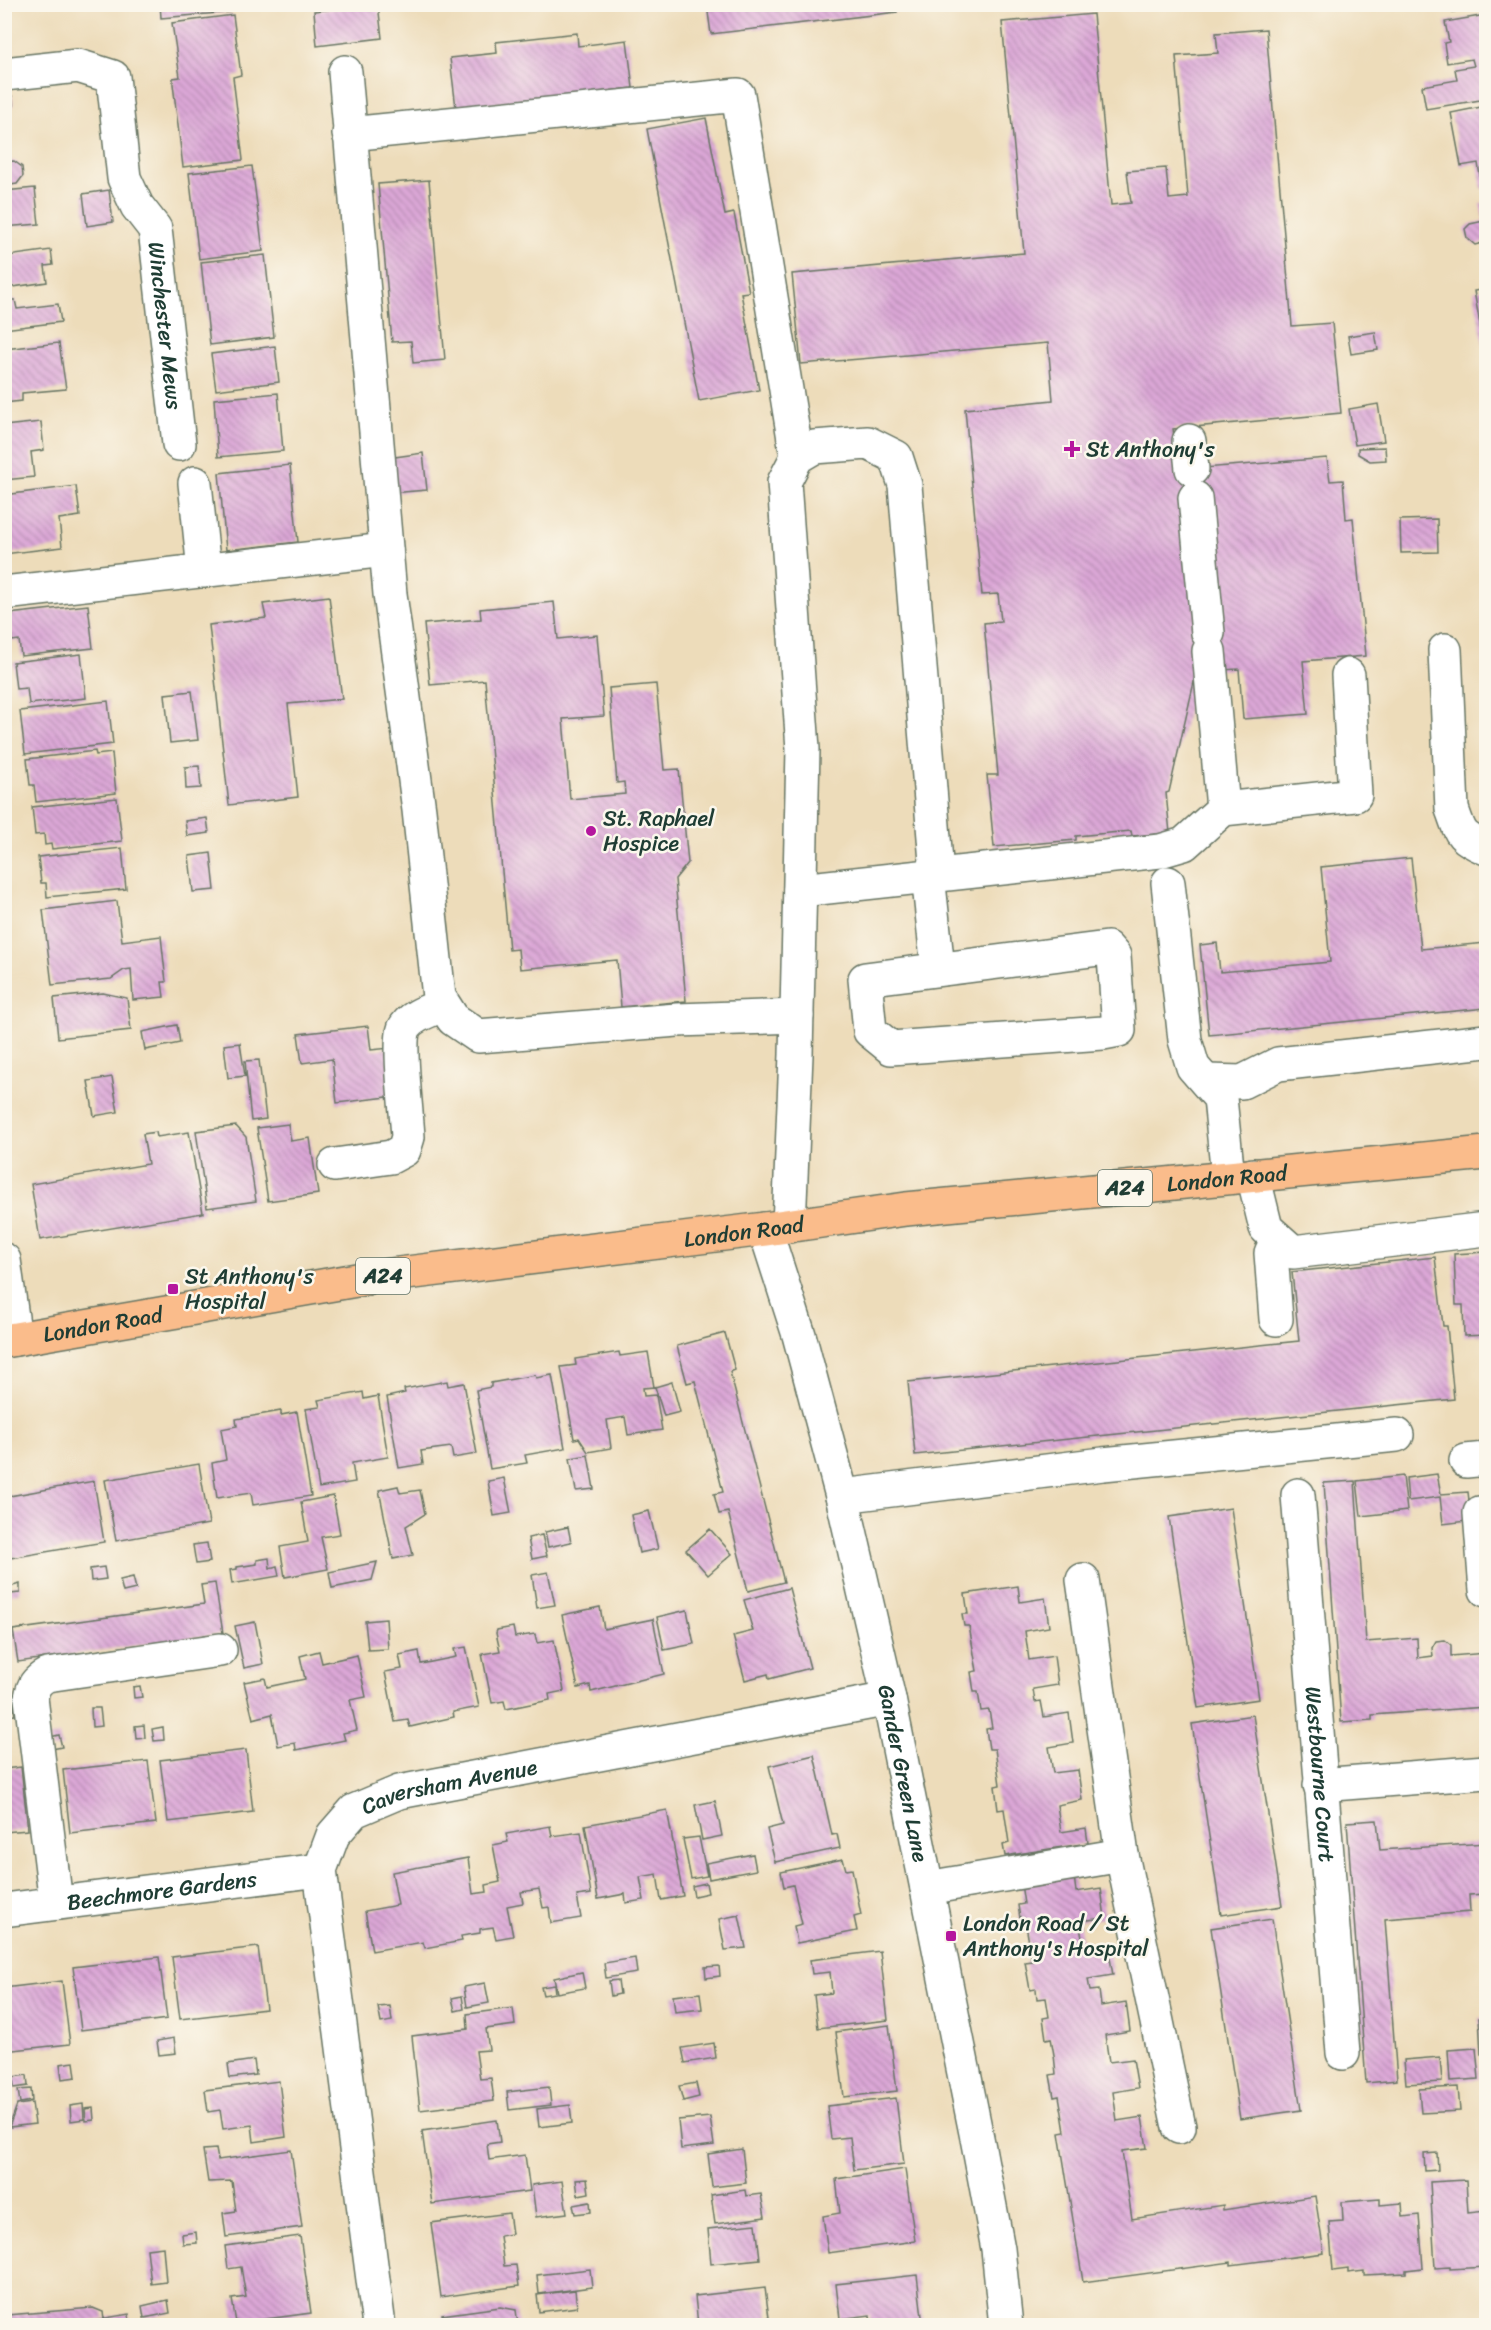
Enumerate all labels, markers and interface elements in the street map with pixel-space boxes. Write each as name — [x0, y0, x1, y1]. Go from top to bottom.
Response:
street label: Winchester Mews — [137, 240, 194, 412]
place label: St Anthony's — [1086, 430, 1215, 469]
marker: St Anthony's — [1063, 440, 1081, 458]
place label: St. Raphael Hospice — [603, 799, 715, 863]
marker: St. Raphael Hospice — [584, 824, 598, 838]
street label: London Road — [1165, 1153, 1290, 1204]
road number: A24 — [1098, 1170, 1152, 1206]
street label: London Road — [682, 1205, 808, 1259]
place label: St Anthony's Hospital — [185, 1257, 314, 1321]
road number: A24 — [356, 1258, 410, 1294]
marker: St Anthony's Hospital — [166, 1282, 180, 1296]
street label: London Road — [40, 1295, 167, 1354]
street label: Gander Green Lane — [866, 1681, 940, 1866]
street label: Westbourne Court — [1293, 1685, 1347, 1864]
street label: Caversham Avenue — [355, 1747, 541, 1826]
street label: Beechmore Gardens — [65, 1859, 260, 1922]
place label: London Road / St Anthony's Hospital — [962, 1904, 1149, 1968]
marker: London Road / St Anthony's Hospital — [944, 1929, 958, 1943]

